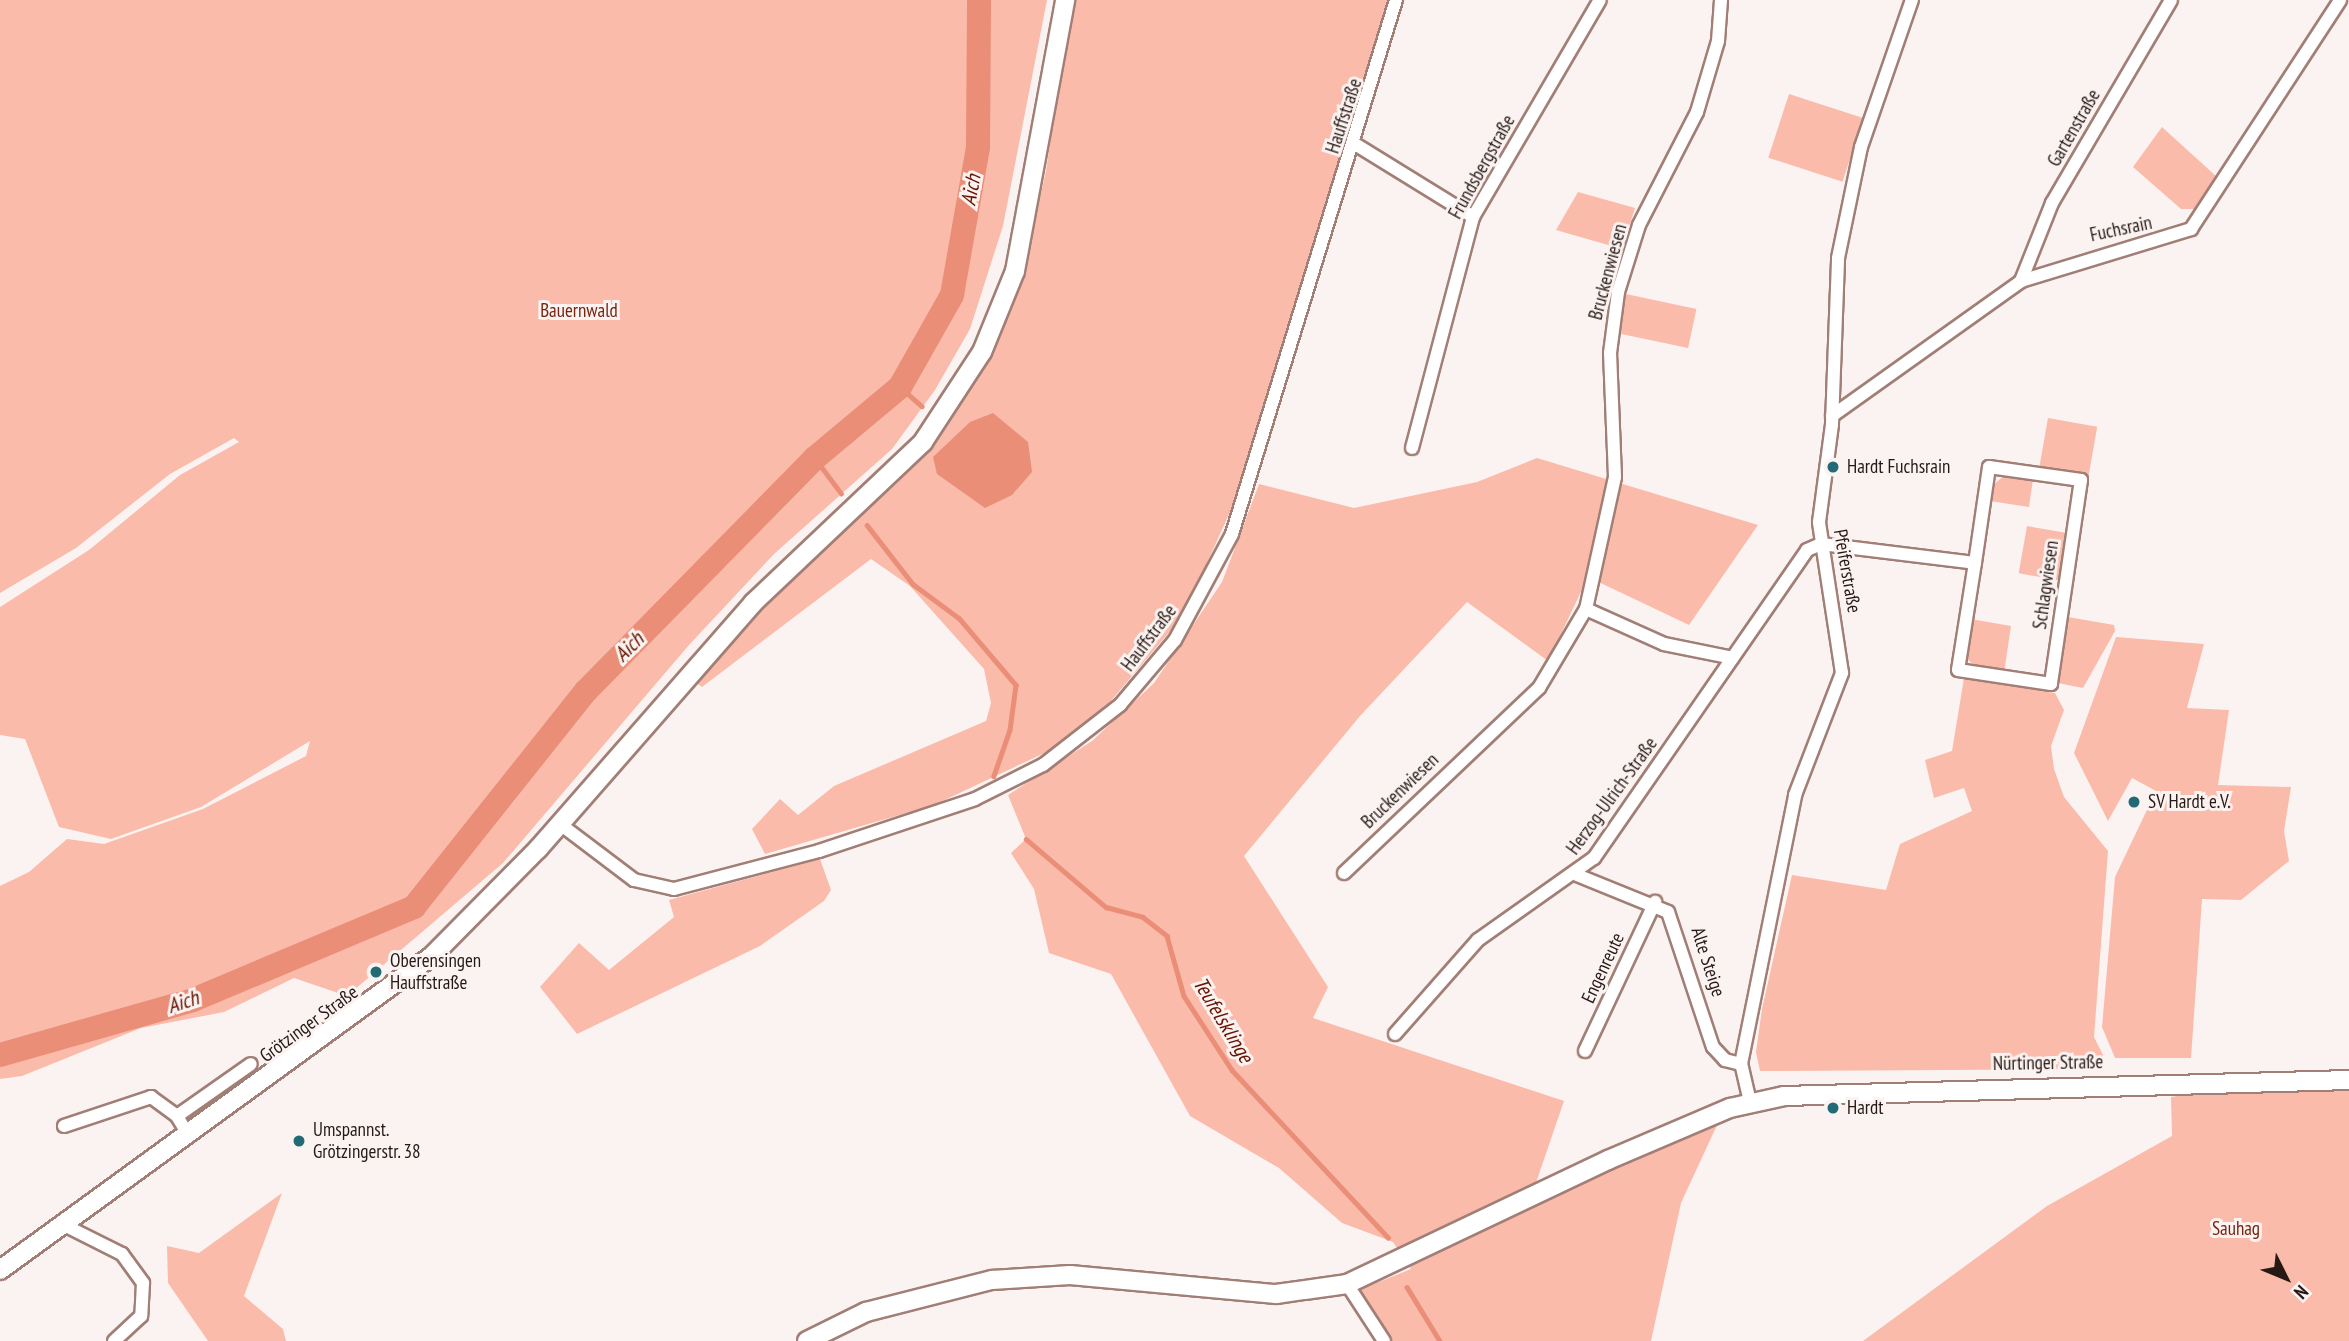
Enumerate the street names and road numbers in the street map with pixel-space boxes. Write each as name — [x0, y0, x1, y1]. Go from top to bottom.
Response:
street label: Hauffstraße — [1321, 76, 1367, 156]
street label: Gartenstraße — [2043, 85, 2105, 171]
street label: Frundsbergstraße — [1444, 111, 1520, 223]
street label: Fuchsrain — [2088, 211, 2154, 247]
street label: Bruckenwiesen — [1584, 222, 1632, 322]
street label: Pfeiferstraße — [1828, 527, 1866, 615]
street label: Schlagwiesen — [2028, 539, 2064, 631]
street label: Hauffstraße — [1117, 600, 1181, 676]
street label: Herzog-Ulrich-Straße — [1562, 733, 1662, 859]
street label: Bruckenwiesen — [1357, 749, 1443, 833]
street label: Alte Steige — [1686, 924, 1730, 1000]
street label: Engenreute — [1577, 929, 1629, 1007]
street label: Grötzinger Straße — [255, 981, 363, 1067]
street label: Nürtinger Straße — [1993, 1051, 2103, 1075]

